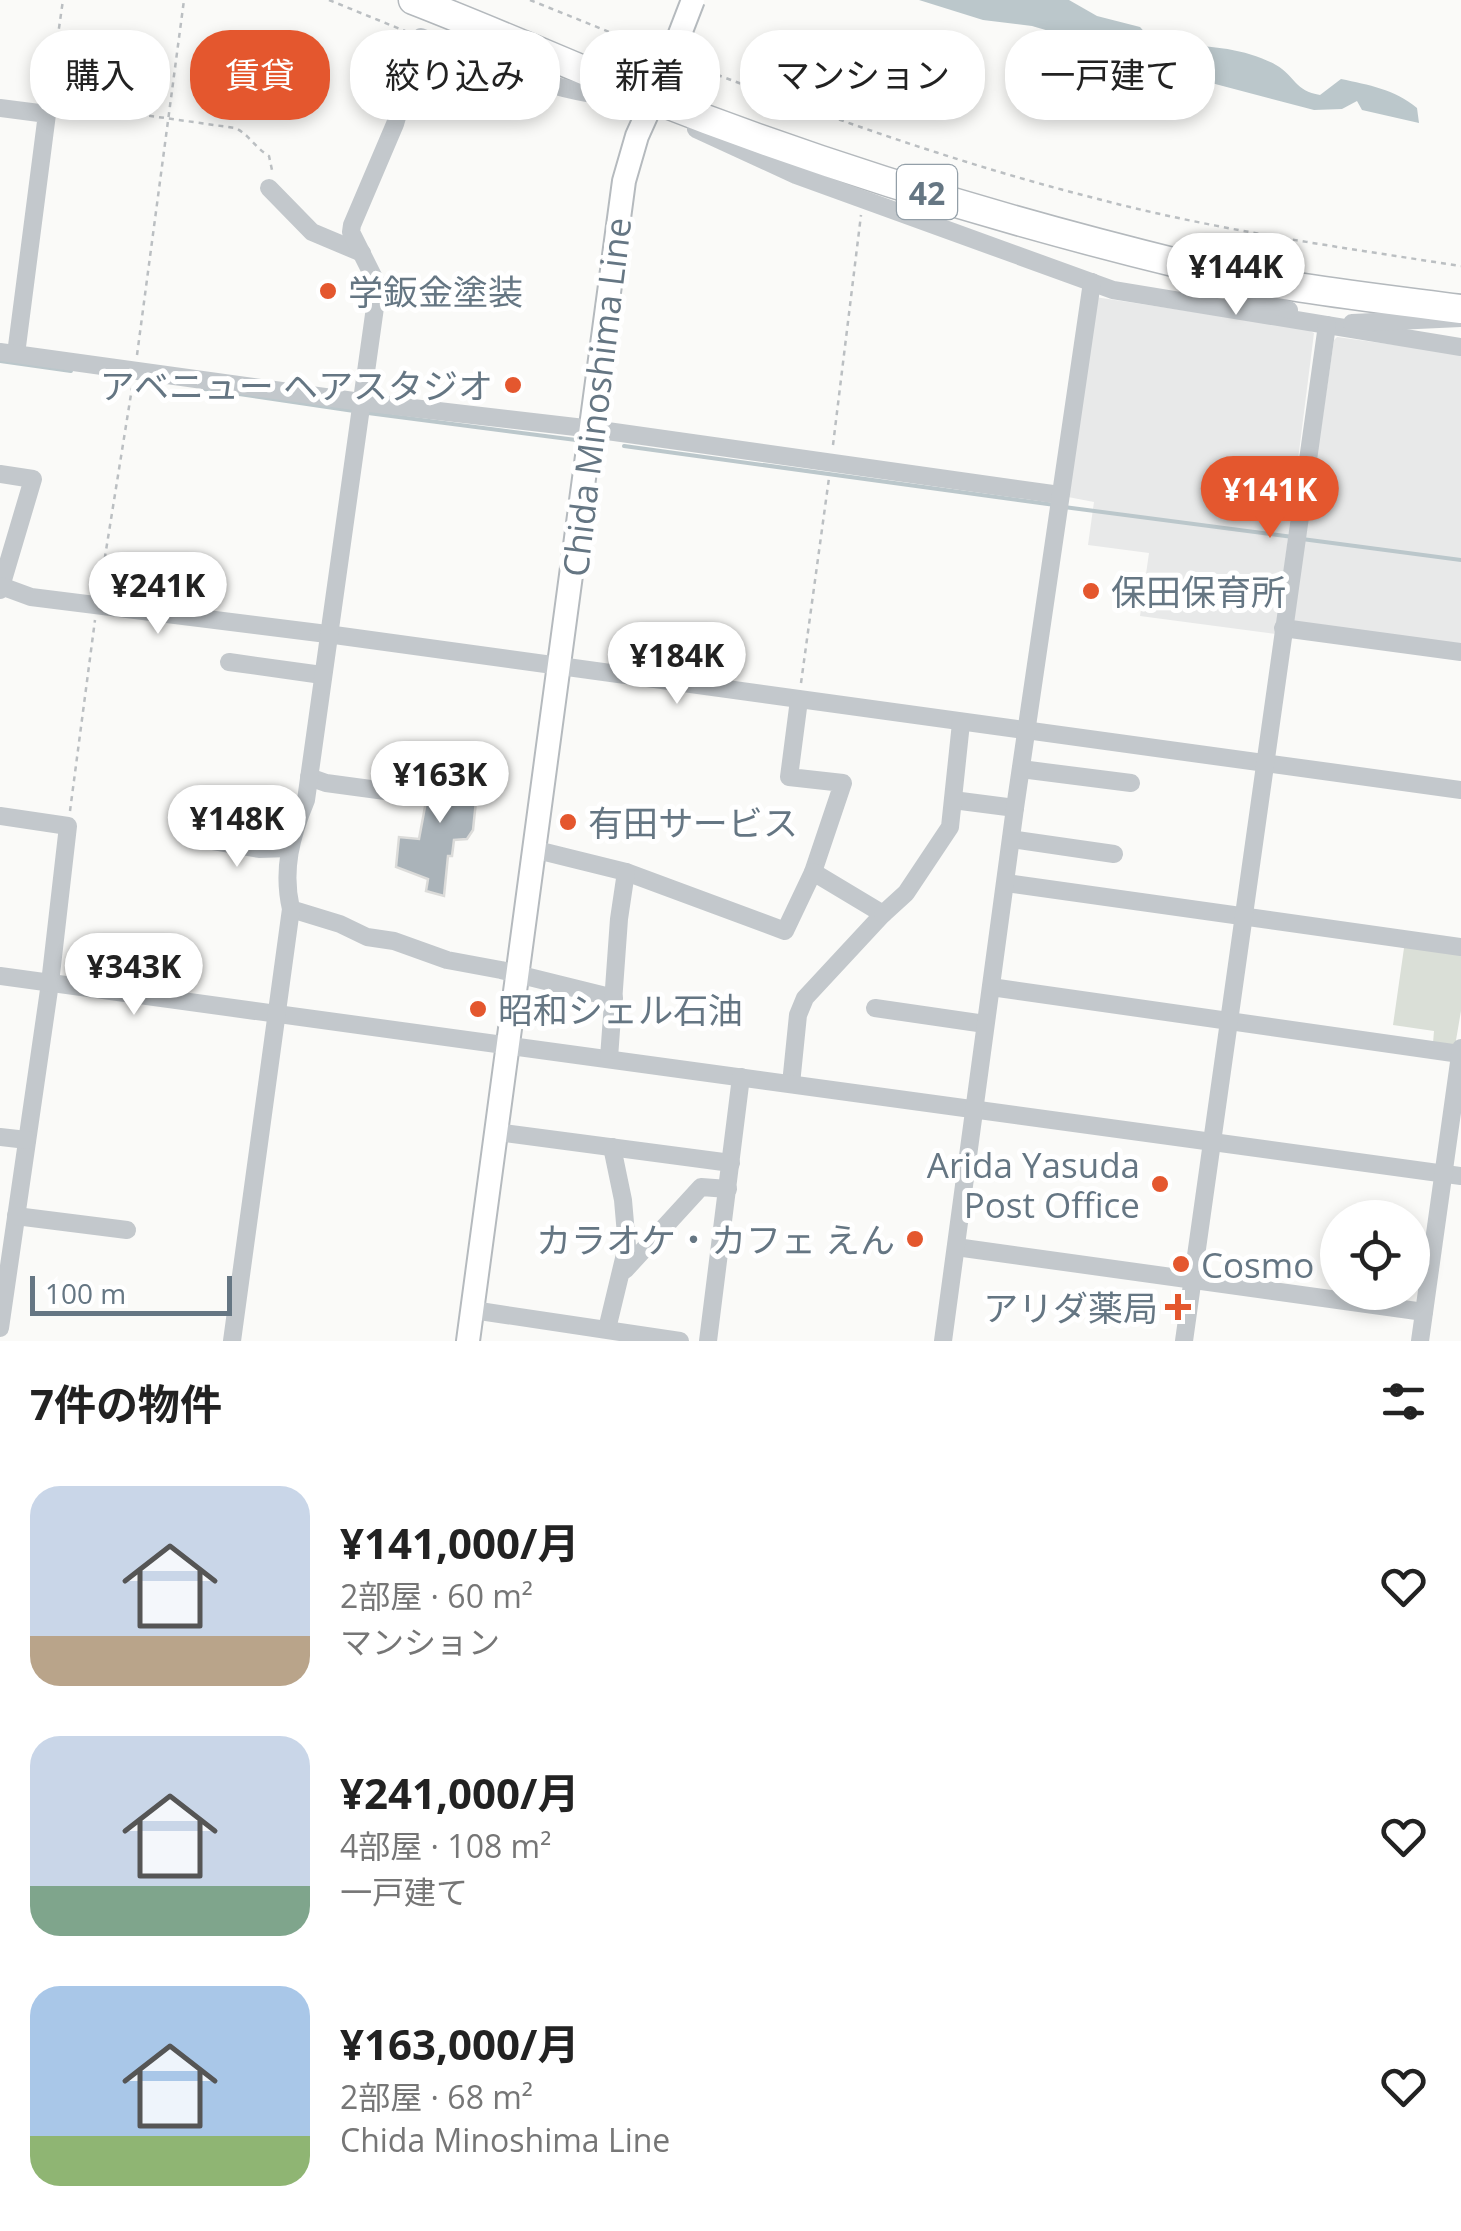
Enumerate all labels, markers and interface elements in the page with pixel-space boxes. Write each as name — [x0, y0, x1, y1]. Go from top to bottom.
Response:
chip: 購入 — [30, 30, 170, 120]
chip: 賃貸 — [190, 30, 330, 120]
chip: 絞り込み — [350, 30, 560, 120]
chip: 新着 — [580, 30, 720, 120]
chip: マンション — [740, 30, 985, 120]
chip: 一戸建て — [1005, 30, 1215, 120]
road number: 42 — [897, 165, 957, 219]
street label: Chida Minoshima Line — [551, 215, 641, 579]
pin: ¥144K — [1166, 233, 1306, 318]
text: ¥144K — [1189, 244, 1283, 287]
place label: 学鈑金塗装 — [348, 268, 523, 315]
marker: 学鈑金塗装 — [317, 280, 339, 302]
place label: アベニュー ヘアスタジオ — [100, 362, 493, 409]
marker: アベニュー ヘアスタジオ — [502, 374, 524, 396]
pin: ¥141K — [1200, 456, 1340, 541]
text: ¥141K — [1223, 467, 1317, 510]
pin: ¥241K — [88, 552, 228, 637]
text: ¥241K — [111, 563, 205, 606]
place label: 保田保育所 — [1111, 568, 1286, 615]
marker: 保田保育所 — [1080, 580, 1102, 602]
pin: ¥184K — [607, 622, 747, 707]
text: ¥184K — [630, 633, 724, 676]
pin: ¥163K — [370, 741, 510, 826]
text: ¥163K — [393, 752, 487, 795]
pin: ¥148K — [167, 785, 307, 870]
text: ¥148K — [190, 796, 284, 839]
place label: 有田サービス — [588, 799, 798, 846]
marker: 有田サービス — [557, 811, 579, 833]
pin: ¥343K — [64, 933, 204, 1018]
text: ¥343K — [87, 944, 181, 987]
place label: 昭和シェル石油 — [498, 986, 743, 1033]
marker: 昭和シェル石油 — [467, 998, 489, 1020]
place label: Arida Yasuda Post Office — [927, 1141, 1140, 1228]
marker: Arida Yasuda Post Office — [1149, 1173, 1171, 1195]
map controls — [1320, 1200, 1430, 1310]
button: locate — [1320, 1200, 1430, 1310]
place label: カラオケ・カフェ えん — [536, 1216, 895, 1263]
marker: カラオケ・カフェ えん — [904, 1228, 926, 1250]
place label: Cosmo — [1201, 1241, 1314, 1288]
marker: Cosmo — [1170, 1253, 1192, 1275]
scale bar — [30, 1271, 232, 1316]
text: 100 m — [45, 1274, 126, 1312]
place label: アリダ薬局 — [983, 1284, 1158, 1331]
marker: アリダ薬局 — [1167, 1296, 1189, 1318]
icon: filters — [1376, 1374, 1431, 1429]
text: 7件の物件 — [30, 1375, 222, 1432]
text: ¥141,000/月 — [340, 1514, 579, 1571]
icon: home — [110, 1526, 230, 1646]
icon: heart — [1376, 1559, 1431, 1614]
text: 2部屋 · 60 m² — [340, 1574, 533, 1617]
text: マンション — [340, 1620, 500, 1663]
text: ¥241,000/月 — [340, 1764, 579, 1821]
icon: home — [110, 1776, 230, 1896]
icon: heart — [1376, 1809, 1431, 1864]
text: 4部屋 · 108 m² — [340, 1824, 551, 1867]
text: 一戸建て — [340, 1870, 468, 1913]
text: ¥163,000/月 — [340, 2015, 579, 2072]
icon: home — [110, 2026, 230, 2146]
icon: heart — [1376, 2059, 1431, 2114]
text: 2部屋 · 68 m² — [340, 2075, 533, 2118]
text: Chida Minoshima Line — [340, 2118, 670, 2161]

